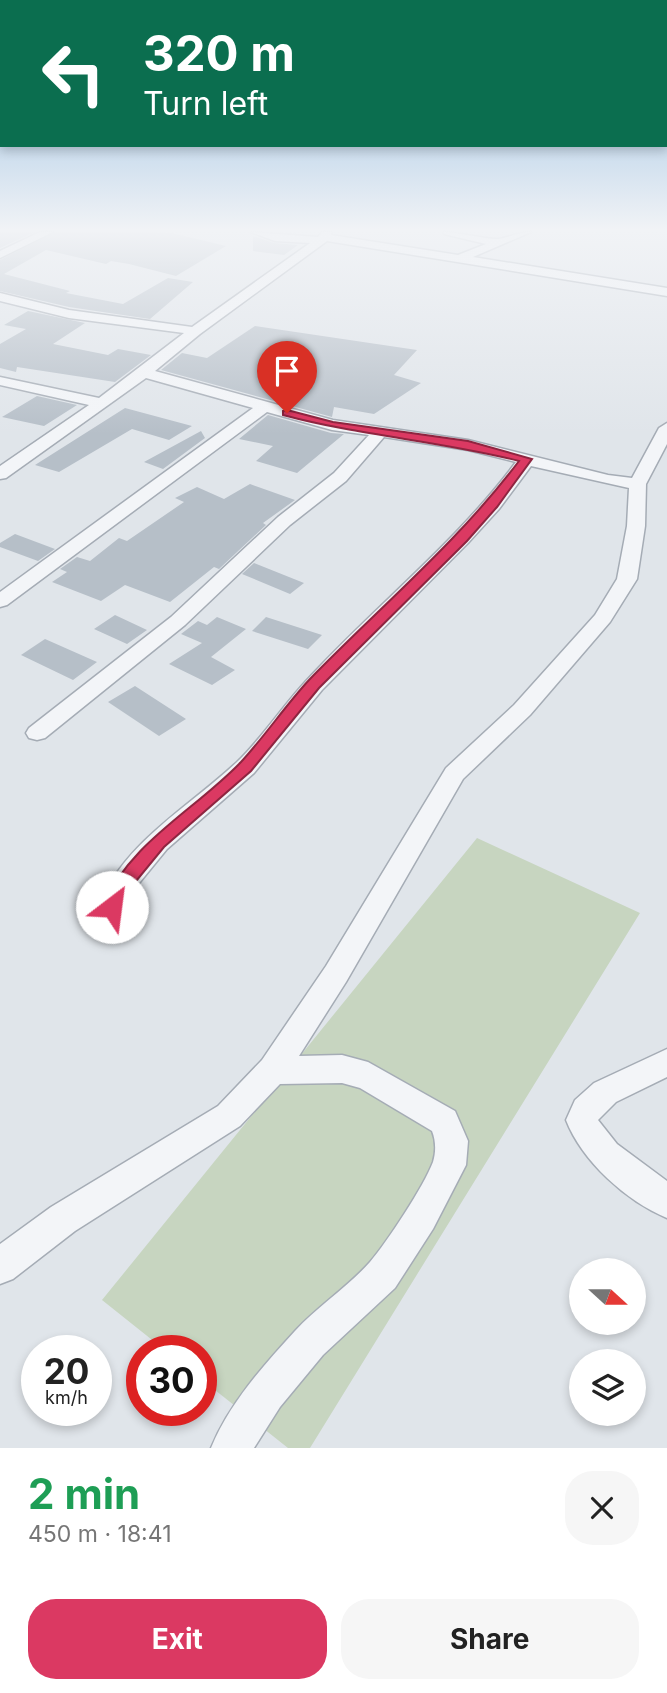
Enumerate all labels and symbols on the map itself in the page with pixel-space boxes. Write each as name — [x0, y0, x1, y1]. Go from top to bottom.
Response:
pin — [257, 341, 317, 413]
position arrow — [75, 870, 149, 944]
north arrow — [569, 1258, 646, 1335]
speed limit sign: 30 — [126, 1335, 217, 1426]

